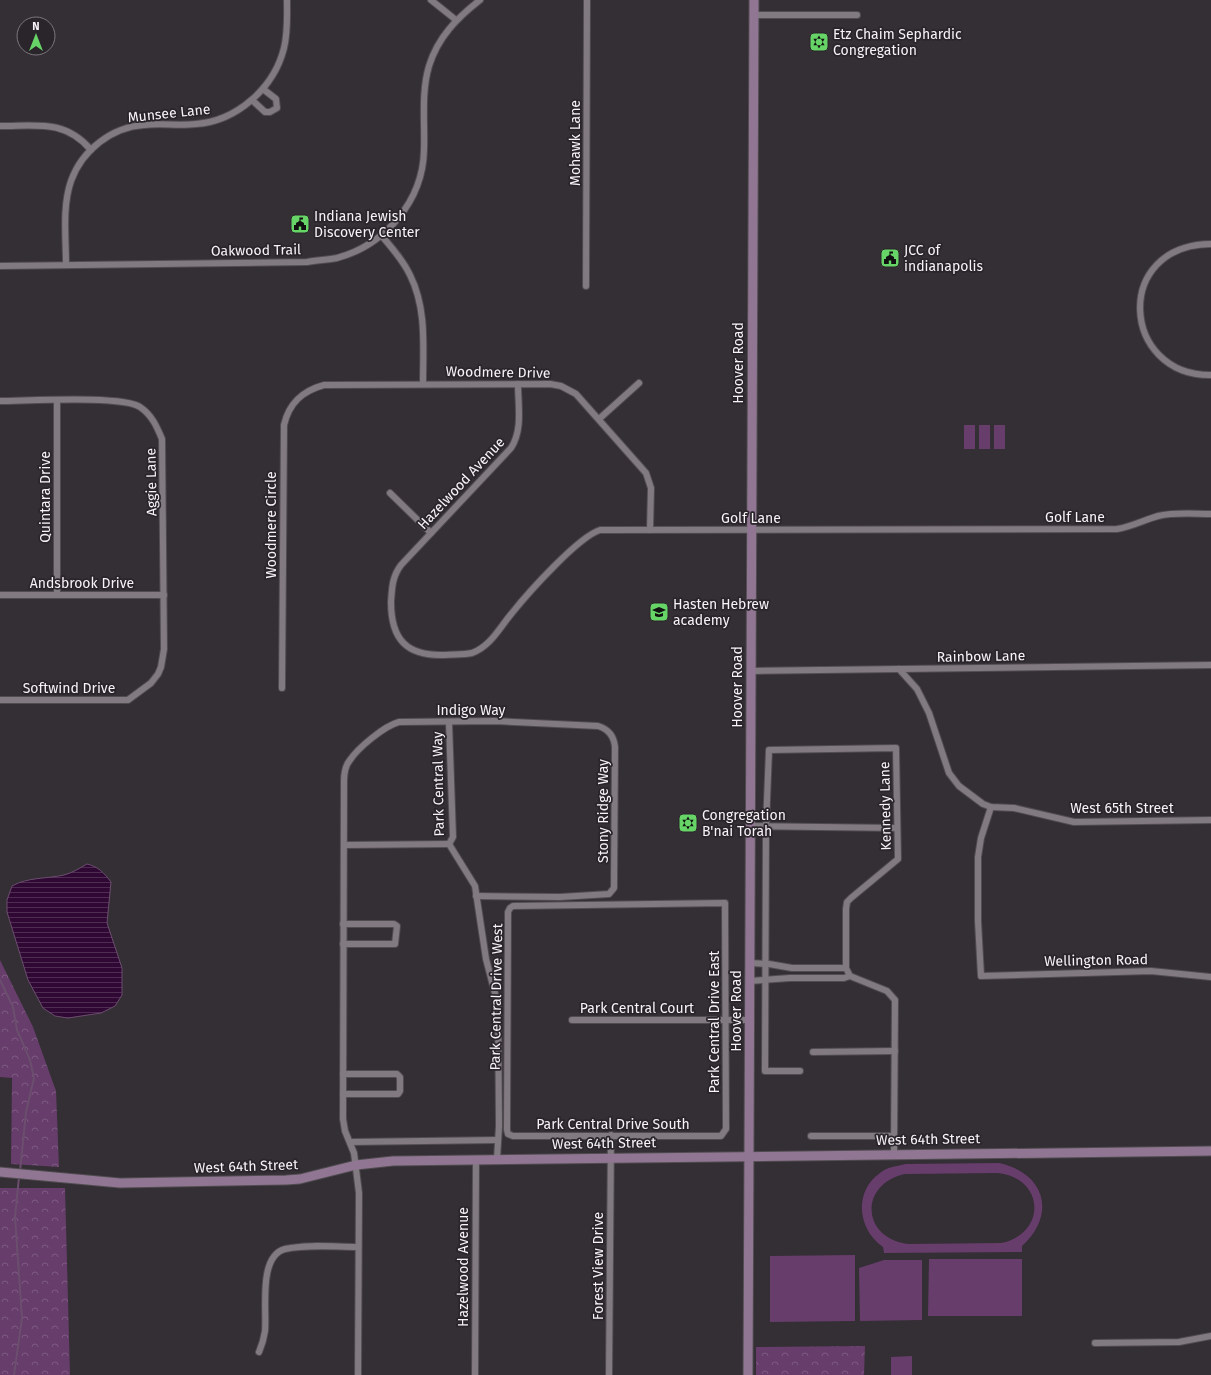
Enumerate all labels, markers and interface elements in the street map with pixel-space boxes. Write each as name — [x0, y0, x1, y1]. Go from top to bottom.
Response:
north arrow — [16, 16, 56, 56]
text: N — [32, 20, 40, 33]
place label: Etz Chaim Sephardic Congregation — [833, 26, 962, 59]
synagogue icon: Etz Chaim Sephardic Congregation — [808, 31, 830, 53]
street label: Mohawk Lane — [567, 100, 584, 186]
street label: Munsee Lane — [127, 101, 211, 126]
place label: Indiana Jewish Discovery Center — [314, 208, 420, 241]
public building icon: Indiana Jewish Discovery Center — [289, 213, 311, 235]
street label: Oakwood Trail — [211, 241, 301, 260]
place label: JCC of indianapolis — [904, 242, 983, 275]
public building icon: JCC of indianapolis — [879, 247, 901, 269]
street label: Hoover Road — [730, 322, 747, 404]
street label: Woodmere Drive — [445, 363, 551, 382]
street label: Hazelwood Avenue — [414, 434, 508, 533]
street label: Aggie Lane — [142, 448, 161, 516]
street label: Quintara Drive — [37, 451, 54, 543]
street label: Woodmere Circle — [263, 471, 280, 579]
street label: Golf Lane — [1045, 509, 1105, 526]
street label: Golf Lane — [721, 510, 781, 527]
street label: Andsbrook Drive — [30, 575, 134, 592]
place label: Hasten Hebrew academy — [673, 596, 769, 629]
school or university icon: Hasten Hebrew academy — [648, 601, 670, 623]
street label: Hoover Road — [729, 646, 746, 728]
street label: Rainbow Lane — [937, 647, 1025, 666]
street label: Softwind Drive — [23, 680, 115, 697]
street label: Indigo Way — [436, 702, 506, 719]
street label: Park Central Way — [429, 731, 448, 837]
street label: Stony Ridge Way — [595, 759, 612, 863]
street label: Kennedy Lane — [876, 761, 895, 851]
street label: West 65th Street — [1070, 800, 1175, 817]
place label: Congregation B'nai Torah — [702, 807, 786, 840]
synagogue icon: Congregation B'nai Torah — [677, 812, 699, 834]
street label: Park Central Drive West — [487, 922, 506, 1071]
street label: Park Central Drive East — [706, 950, 723, 1093]
street label: Wellington Road — [1044, 951, 1148, 970]
street label: Hoover Road — [728, 970, 745, 1052]
street label: Park Central Court — [580, 1000, 695, 1017]
street label: Park Central Drive South — [536, 1116, 690, 1133]
street label: West 64th Street — [876, 1130, 981, 1149]
street label: West 64th Street — [552, 1134, 657, 1153]
street label: West 64th Street — [194, 1156, 299, 1177]
street label: Hazelwood Avenue — [455, 1207, 472, 1327]
street label: Forest View Drive — [590, 1212, 607, 1320]

